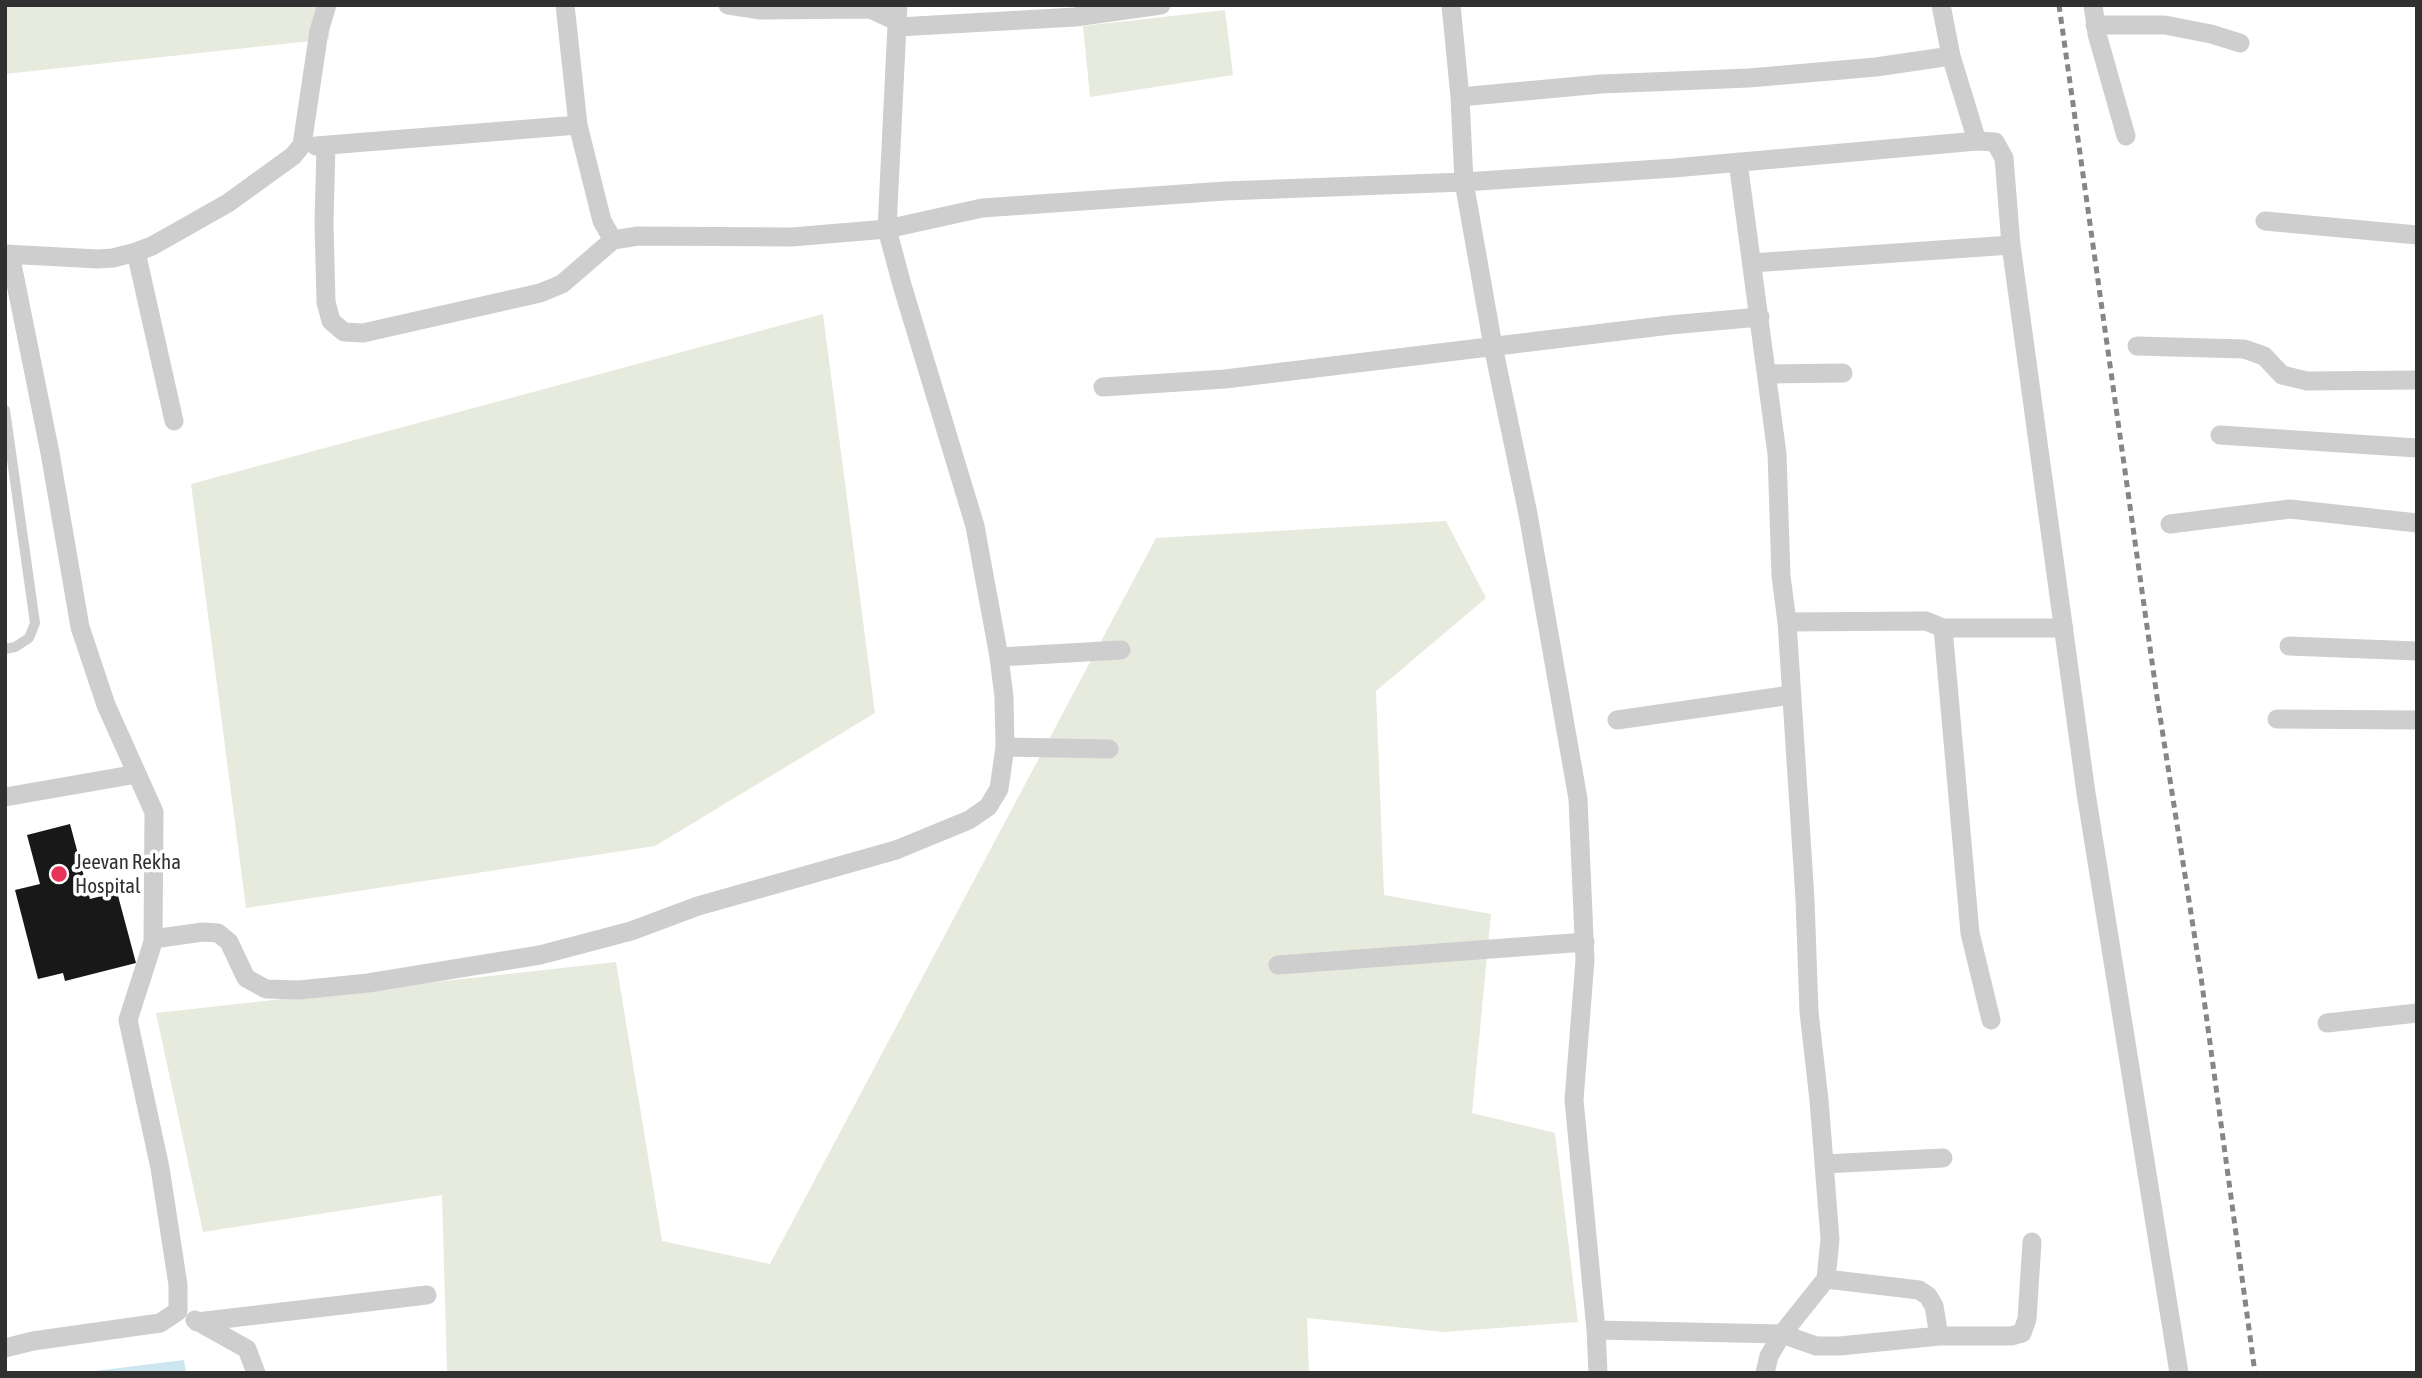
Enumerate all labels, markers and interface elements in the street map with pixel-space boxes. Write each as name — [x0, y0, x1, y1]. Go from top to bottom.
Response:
place label: Jeevan Rekha Hospital — [75, 849, 181, 899]
marker: Jeevan Rekha Hospital — [49, 864, 69, 884]

